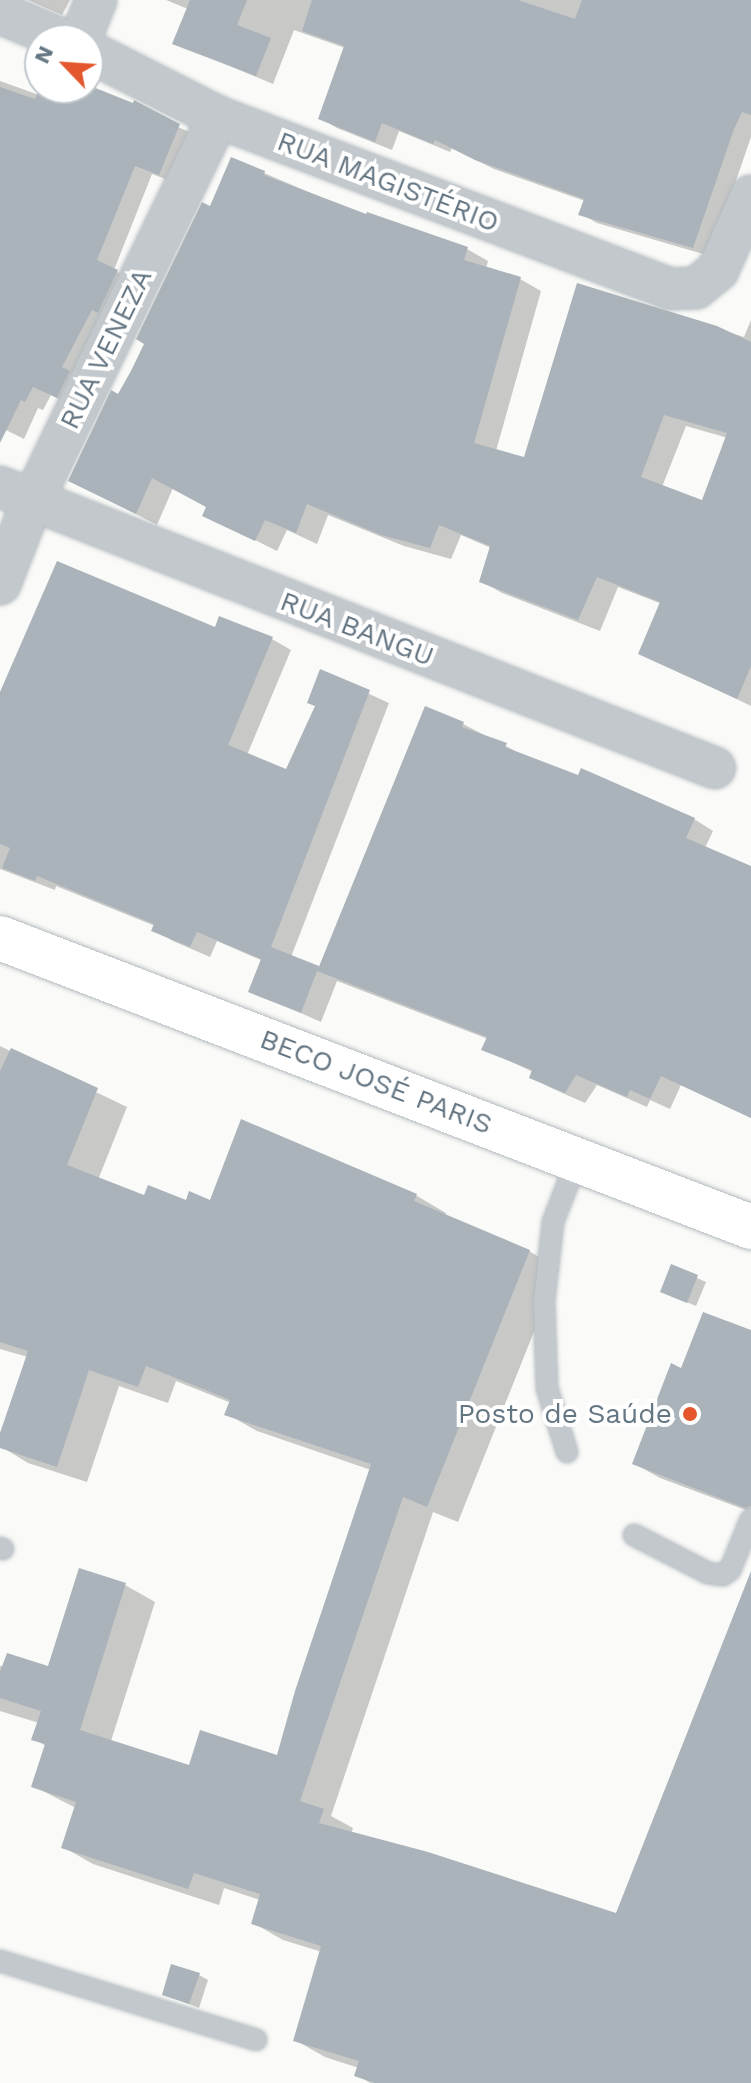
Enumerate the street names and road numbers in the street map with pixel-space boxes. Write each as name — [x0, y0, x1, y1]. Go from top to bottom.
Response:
street label: RUA MAGISTÉRIO — [272, 124, 504, 240]
street label: RUA VENEZA — [52, 262, 160, 436]
street label: RUA BANGU — [275, 584, 439, 674]
street label: BECO JOSÉ PARIS — [255, 1022, 497, 1142]

